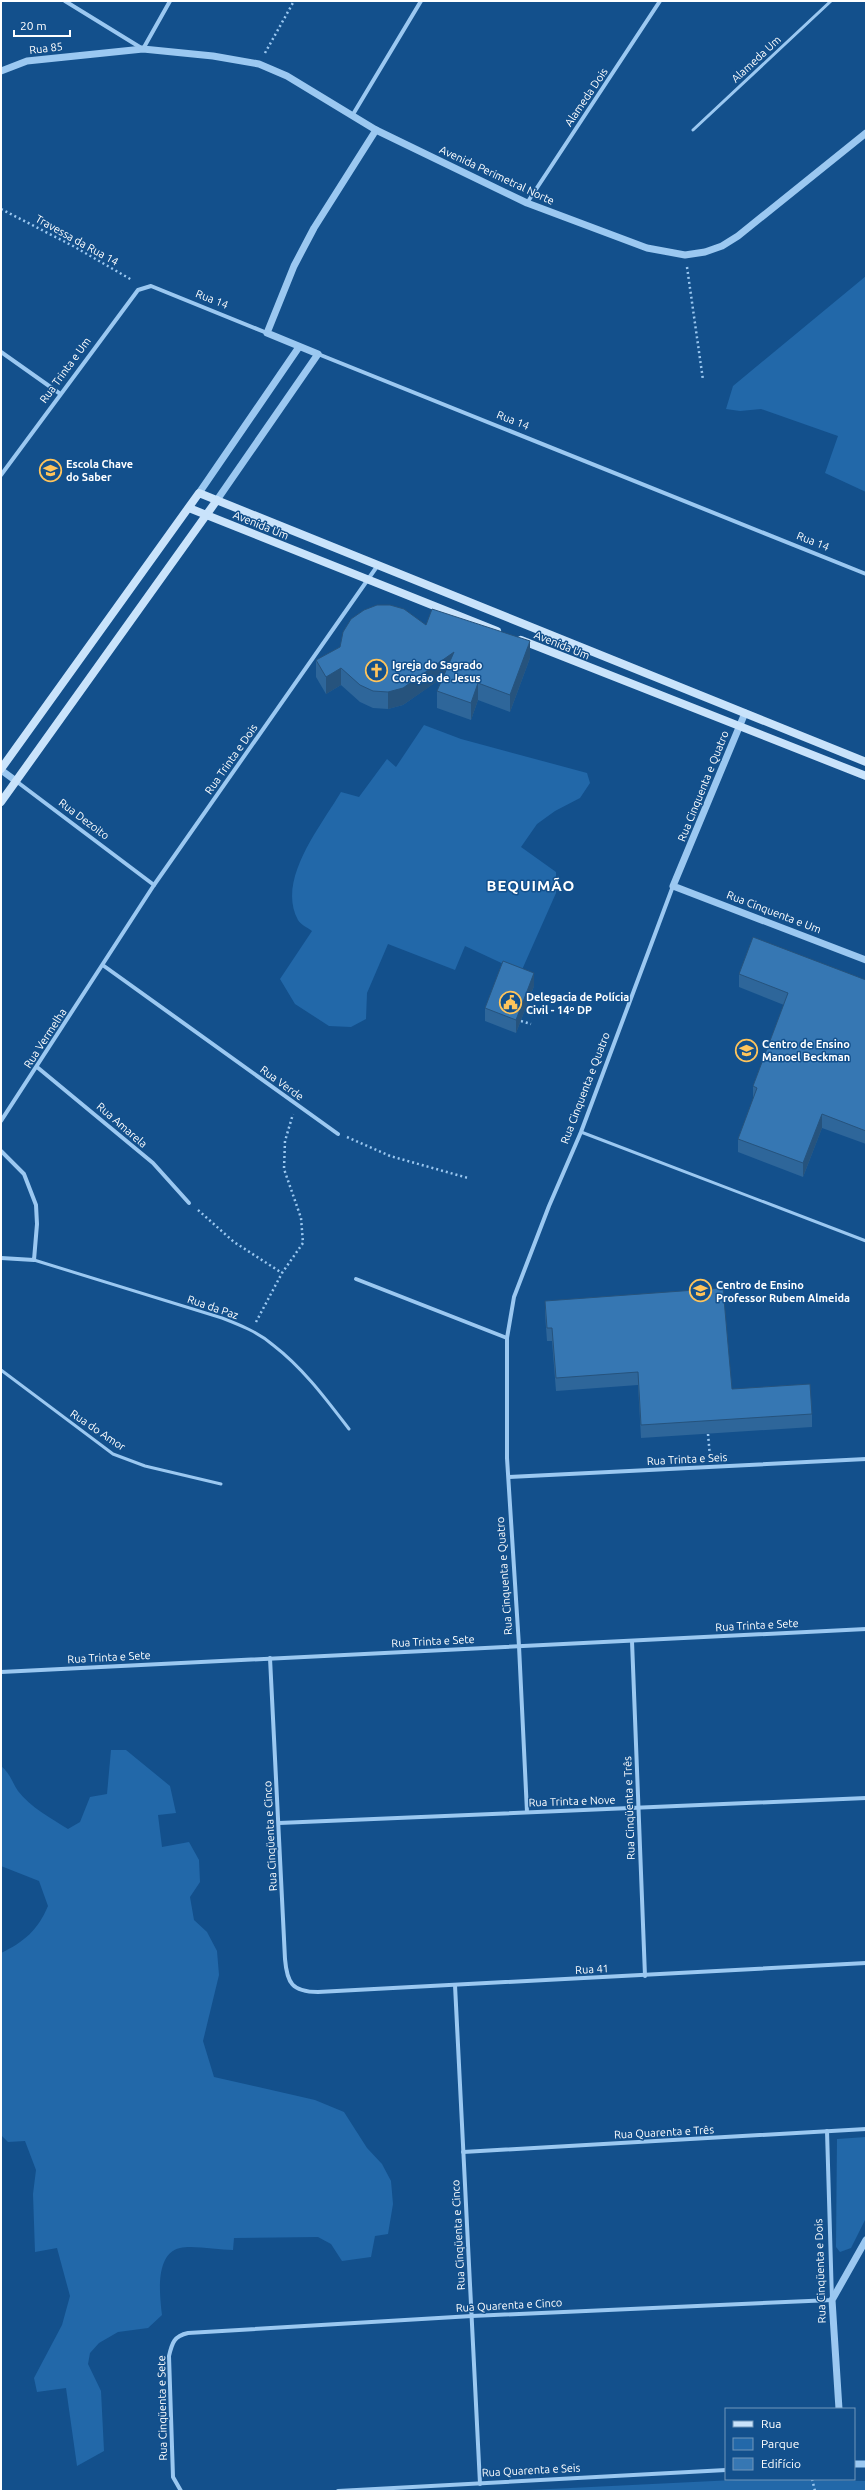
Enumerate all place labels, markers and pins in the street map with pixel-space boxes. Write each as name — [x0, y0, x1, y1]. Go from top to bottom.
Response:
school or university icon: Escola Chave do Saber — [37, 457, 63, 483]
place label: Escola Chave do Saber — [66, 458, 133, 483]
church icon: Igreja do Sagrado Coração de Jesus — [364, 658, 390, 684]
place label: Igreja do Sagrado Coração de Jesus — [392, 659, 483, 684]
public building icon: Delegacia de Polícia Civil - 14º DP — [497, 990, 523, 1016]
place label: Delegacia de Polícia Civil - 14º DP — [526, 991, 629, 1016]
school or university icon: Centro de Ensino Manoel Beckman — [734, 1037, 760, 1063]
place label: Centro de Ensino Manoel Beckman — [762, 1038, 850, 1063]
school or university icon: Centro de Ensino Professor Rubem Almeida — [687, 1278, 713, 1304]
place label: Centro de Ensino Professor Rubem Almeida — [716, 1279, 850, 1304]

